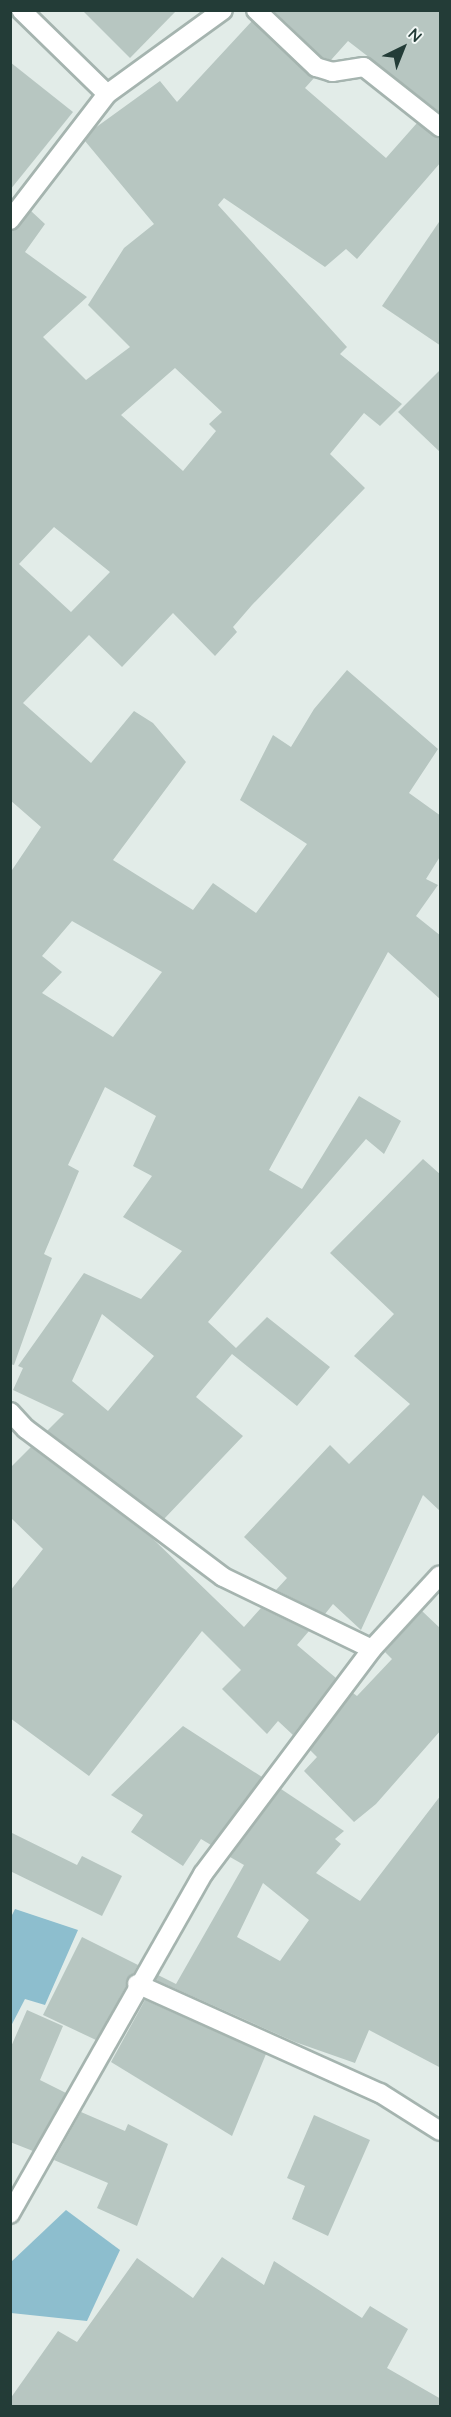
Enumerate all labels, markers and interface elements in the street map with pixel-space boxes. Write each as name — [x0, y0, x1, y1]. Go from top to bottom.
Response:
north arrow — [373, 18, 433, 78]
text: N — [404, 24, 426, 46]

